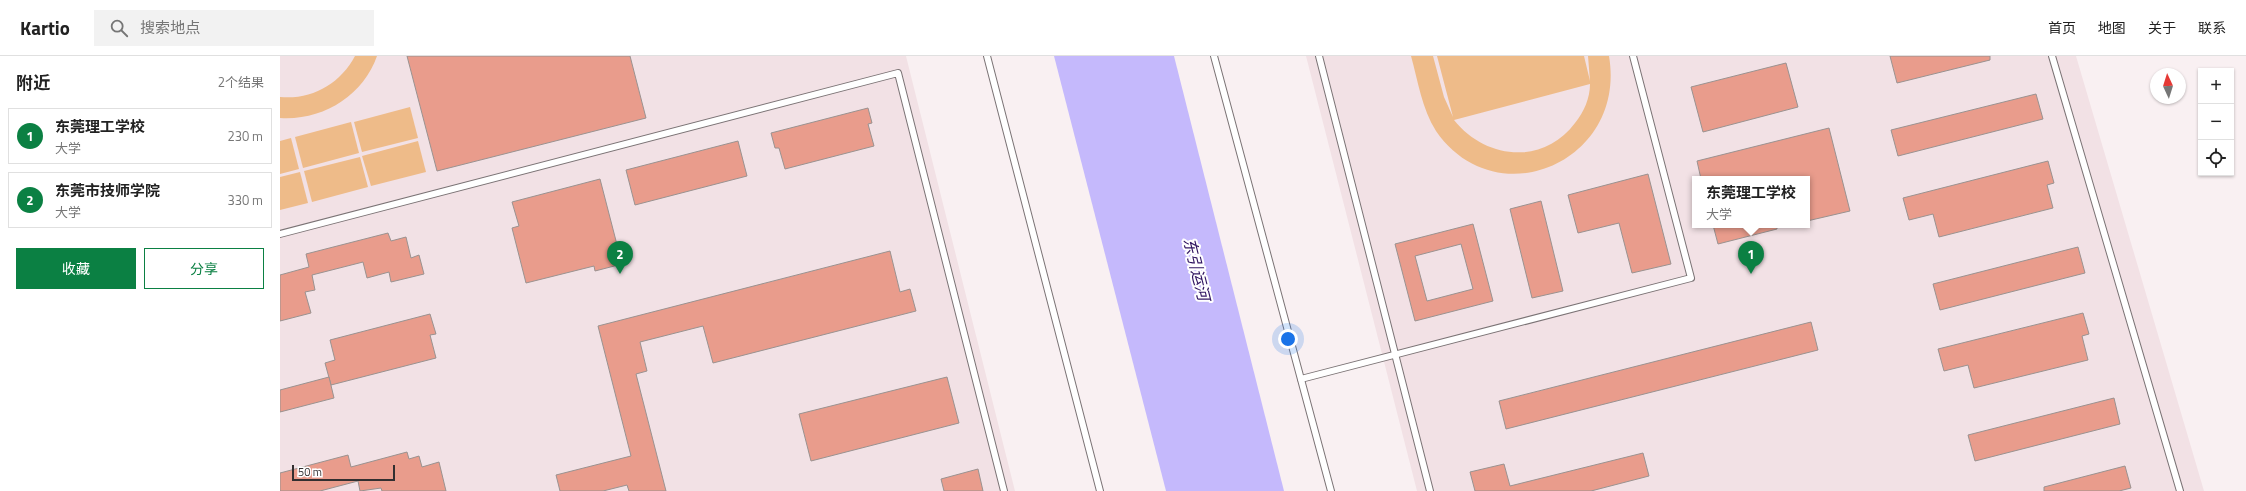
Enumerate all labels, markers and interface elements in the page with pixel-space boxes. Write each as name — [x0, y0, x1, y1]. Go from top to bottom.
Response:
search box — [94, 10, 374, 46]
text: Kartio — [20, 13, 70, 42]
text: 搜索地点 — [140, 16, 200, 39]
icon: search — [108, 17, 130, 39]
text: 首页 — [2048, 17, 2076, 38]
text: 地图 — [2098, 17, 2126, 38]
text: 关于 — [2148, 17, 2176, 38]
text: 联系 — [2198, 17, 2226, 38]
north arrow — [2150, 68, 2186, 104]
map controls — [2198, 68, 2234, 176]
button: + — [2198, 68, 2234, 104]
text: 附近 — [16, 70, 50, 96]
text: 2个结果 — [218, 72, 264, 92]
button: − — [2198, 104, 2234, 140]
text: 东莞理工学校 — [55, 115, 145, 138]
text: 1 — [26, 126, 34, 146]
text: 230 m — [227, 126, 263, 146]
text: 大学 — [55, 138, 81, 158]
button: locate — [2198, 140, 2234, 176]
popup — [1692, 176, 1810, 228]
text: 东莞市技师学院 — [55, 179, 160, 202]
text: 东莞理工学校 — [1706, 181, 1796, 204]
text: 2 — [26, 190, 34, 210]
text: 330 m — [227, 190, 263, 210]
text: 大学 — [55, 202, 81, 222]
text: 大学 — [1706, 204, 1732, 224]
water label: 东引运河 — [1178, 235, 1217, 306]
pin: 2 — [607, 241, 633, 274]
pin: 1 — [1738, 241, 1764, 274]
button: 收藏 — [16, 248, 136, 289]
button: 分享 — [144, 248, 264, 289]
your location — [1278, 329, 1298, 349]
scale bar — [292, 463, 395, 482]
text: 50 m — [298, 464, 322, 480]

